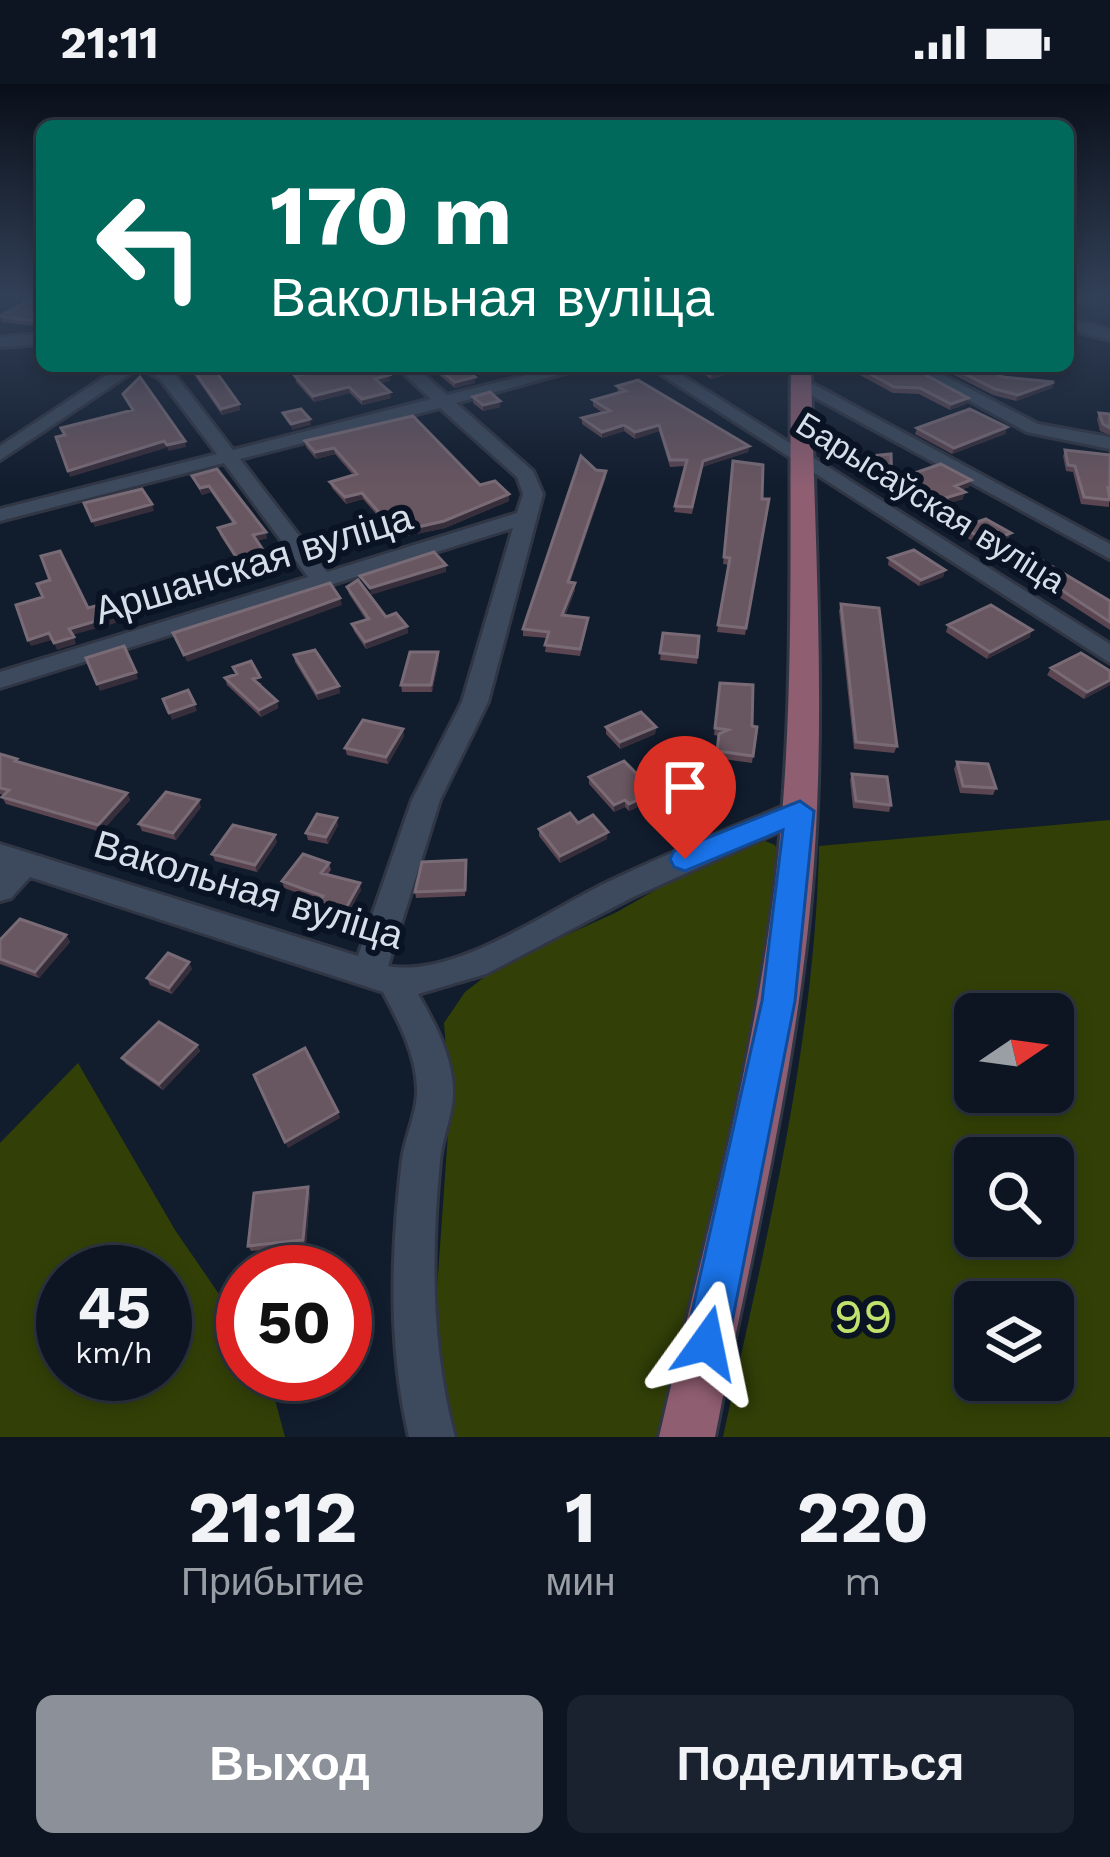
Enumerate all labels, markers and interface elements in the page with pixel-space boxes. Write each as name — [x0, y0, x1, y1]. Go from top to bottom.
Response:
text: 21:11 — [60, 16, 159, 69]
text: 170 m — [270, 166, 512, 264]
icon: left — [72, 168, 228, 324]
text: Вакольная вуліца — [270, 266, 714, 329]
street label: Барысаўская вуліца — [789, 404, 1073, 601]
street label: Аршанская вуліца — [89, 494, 418, 633]
pin — [634, 736, 736, 859]
icon: arrive — [652, 754, 718, 820]
street label: Вакольная вуліца — [89, 821, 409, 958]
north arrow — [954, 993, 1074, 1113]
map controls — [954, 993, 1074, 1401]
button: search — [954, 1137, 1074, 1257]
speed limit sign: 50 — [216, 1245, 372, 1401]
text: 45 — [77, 1272, 151, 1343]
position arrow — [644, 1280, 770, 1406]
button: layers — [954, 1281, 1074, 1401]
park label: 99 — [833, 1288, 893, 1345]
text: km/h — [75, 1335, 153, 1370]
text: 21:12 — [188, 1475, 358, 1559]
text: 1 — [565, 1475, 596, 1559]
text: 220 — [797, 1475, 929, 1559]
text: Прибытие — [181, 1559, 364, 1604]
text: мин — [545, 1559, 616, 1604]
text: m — [844, 1559, 881, 1604]
button: Выход — [36, 1695, 543, 1833]
button: Поделиться — [567, 1695, 1074, 1833]

